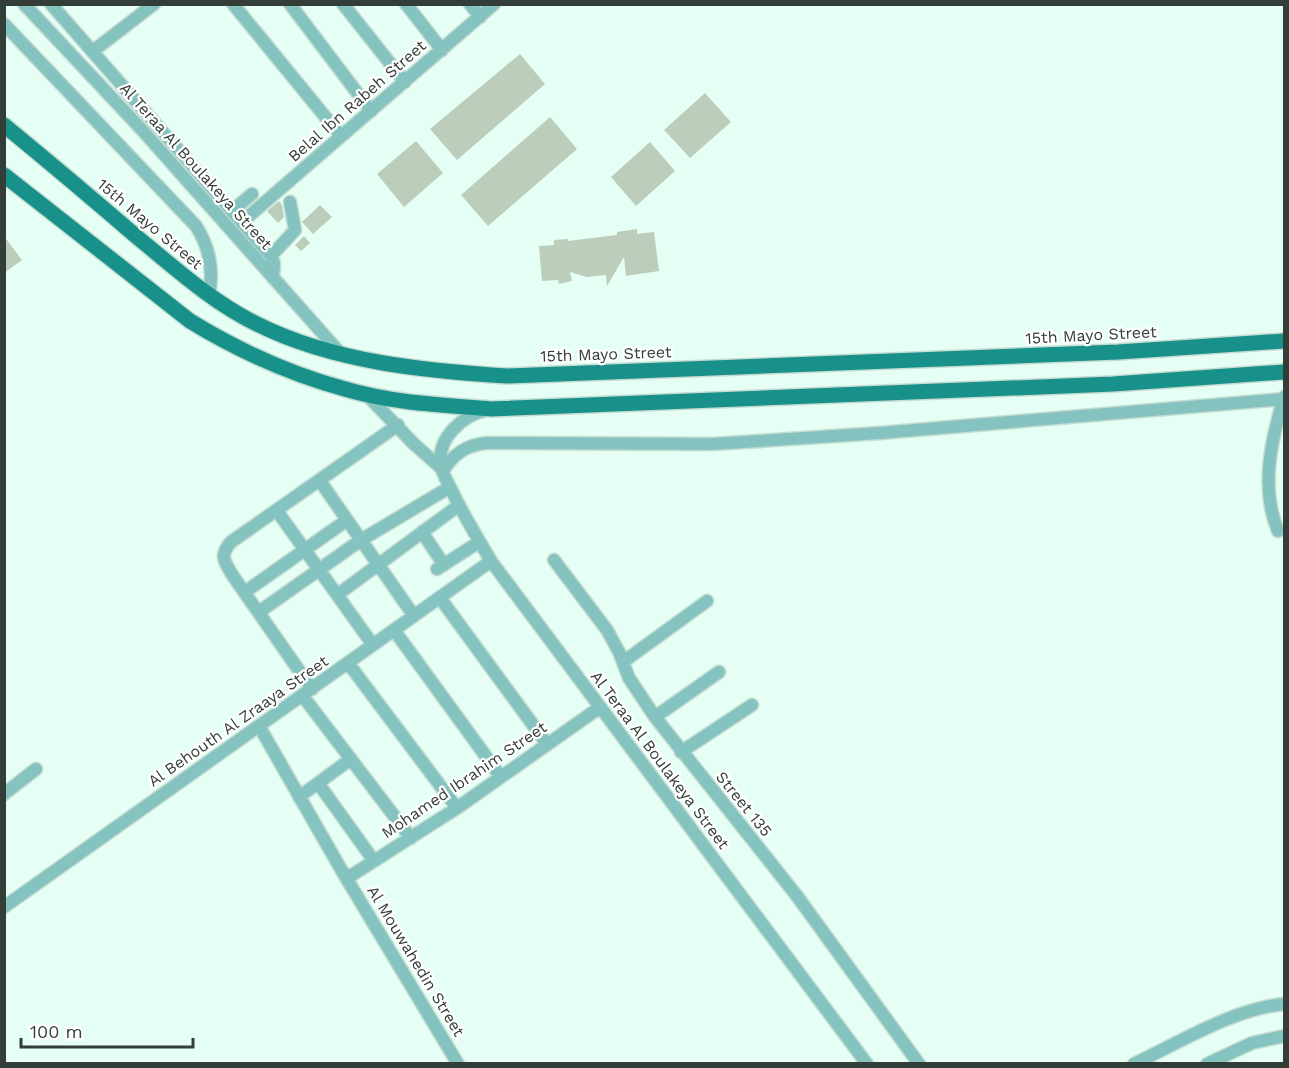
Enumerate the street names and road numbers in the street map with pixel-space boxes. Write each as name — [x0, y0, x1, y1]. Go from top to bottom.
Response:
street label: Belal Ibn Rabeh Street — [284, 36, 430, 166]
street label: Al Teraa Al Boulakeya Street — [116, 79, 276, 254]
street label: 15th Mayo Street — [94, 175, 207, 274]
street label: 15th Mayo Street — [1025, 322, 1157, 348]
street label: 15th Mayo Street — [540, 342, 672, 366]
street label: Al Behouth Al Zraaya Street — [144, 651, 332, 791]
street label: Al Teraa Al Boulakeya Street — [587, 667, 733, 853]
street label: Mohamed Ibrahim Street — [378, 717, 550, 842]
street label: Street 135 — [712, 768, 776, 840]
street label: Al Mouwahedin Street — [363, 882, 469, 1040]

